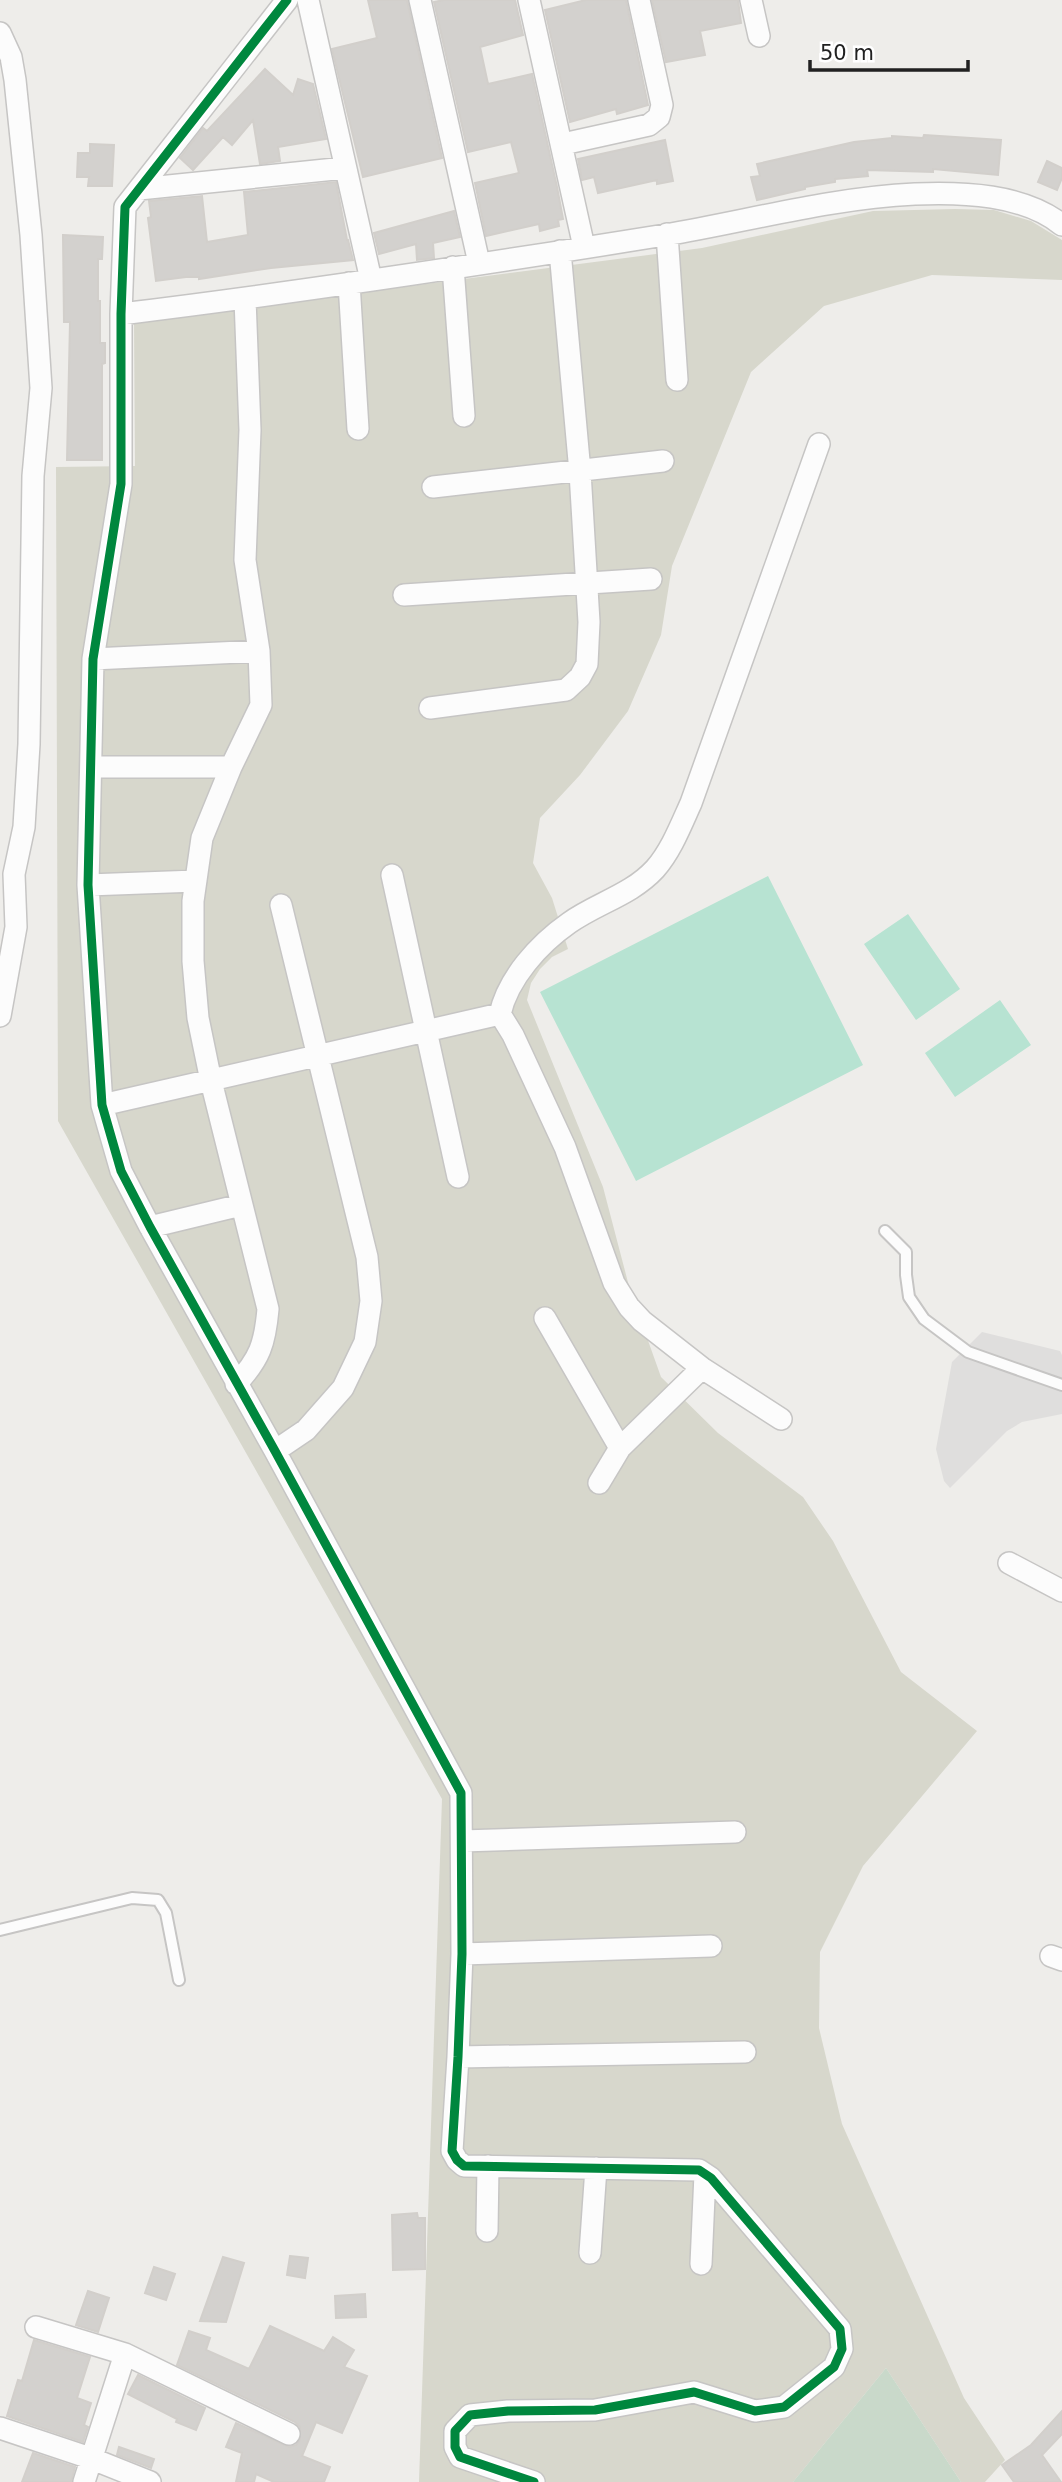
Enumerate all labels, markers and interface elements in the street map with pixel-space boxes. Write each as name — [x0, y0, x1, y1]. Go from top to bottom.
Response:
scale bar — [810, 28, 968, 72]
text: 50 m — [820, 41, 874, 65]

